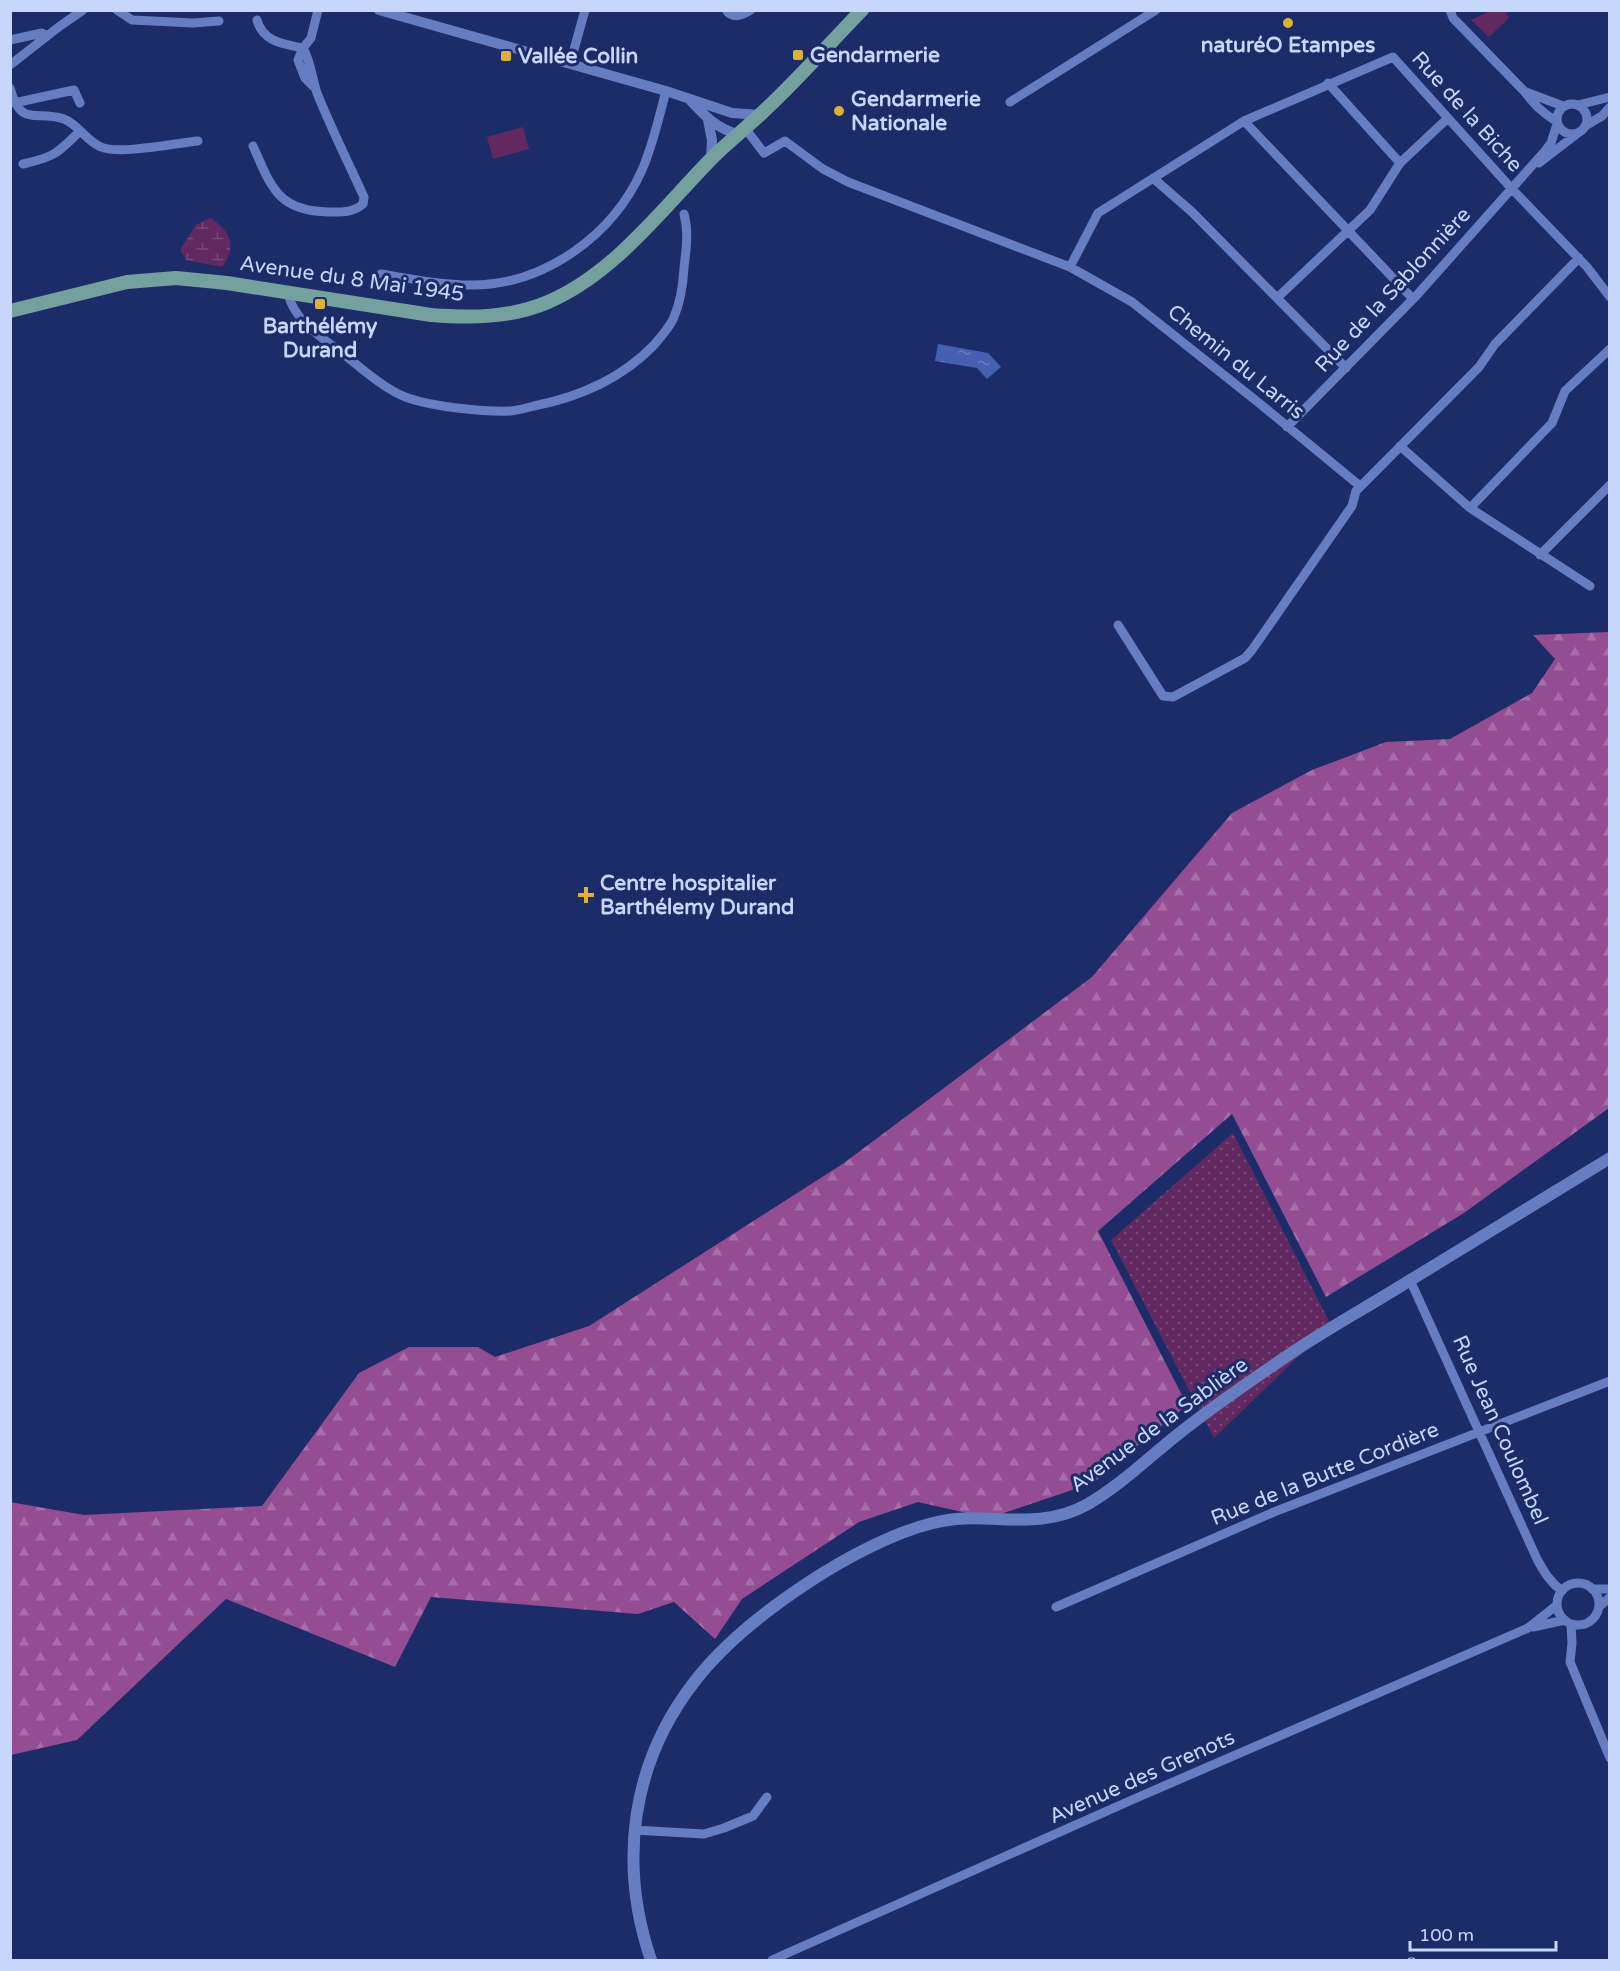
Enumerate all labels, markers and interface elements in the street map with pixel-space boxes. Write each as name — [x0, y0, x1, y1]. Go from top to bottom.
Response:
marker: naturéO Etampes — [1281, 16, 1295, 30]
place label: naturéO Etampes — [1201, 33, 1375, 58]
place label: Gendarmerie — [810, 43, 940, 68]
place label: Vallée Collin — [518, 44, 638, 69]
street label: Rue de la Biche — [1406, 47, 1528, 178]
marker: Gendarmerie — [791, 48, 805, 62]
marker: Vallée Collin — [499, 49, 513, 63]
place label: Gendarmerie Nationale — [851, 87, 981, 136]
marker: Gendarmerie Nationale — [832, 104, 846, 118]
street label: Rue de la Sablonnière — [1310, 202, 1476, 378]
street label: Avenue du 8 Mai 1945 — [238, 251, 466, 307]
marker: Barthélémy Durand — [313, 297, 327, 311]
street label: Chemin du Larris — [1163, 299, 1309, 425]
place label: Barthélémy Durand — [263, 314, 378, 363]
place label: Centre hospitalier Barthélemy Durand — [600, 871, 794, 920]
marker: Centre hospitalier Barthélemy Durand — [577, 886, 595, 904]
street label: Rue Jean Coulombel — [1447, 1332, 1553, 1528]
street label: Avenue de la Sablière — [1065, 1352, 1253, 1498]
street label: Rue de la Butte Cordière — [1207, 1417, 1443, 1531]
street label: Avenue des Grenots — [1045, 1725, 1239, 1829]
scale bar — [1410, 1914, 1556, 1952]
text: 100 m — [1419, 1924, 1474, 1946]

